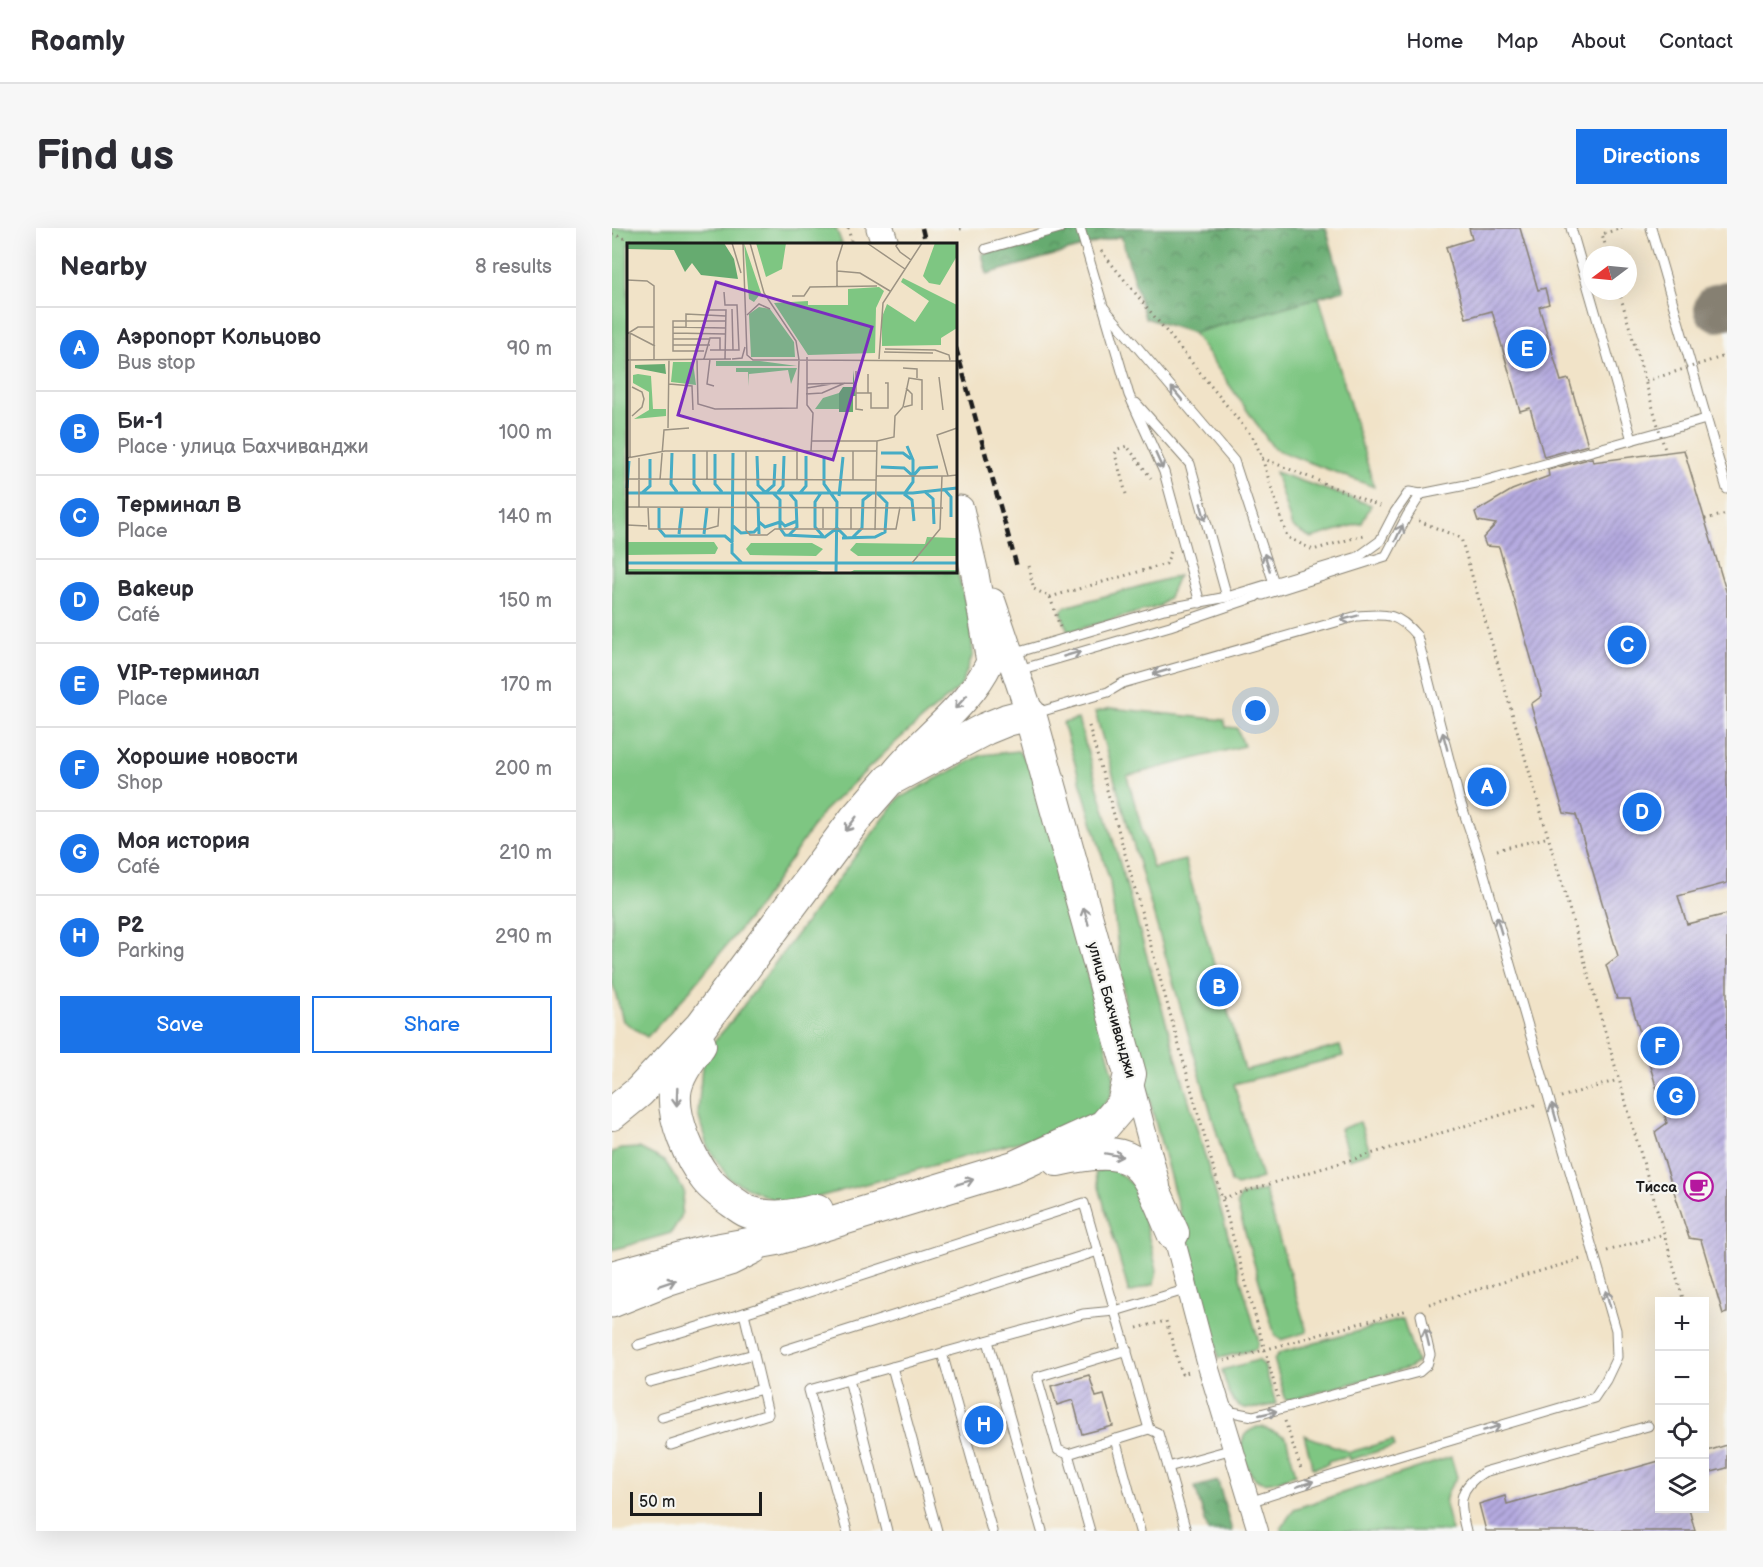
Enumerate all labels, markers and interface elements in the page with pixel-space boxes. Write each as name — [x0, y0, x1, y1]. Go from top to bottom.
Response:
text: Roamly — [30, 25, 125, 58]
text: Home — [1406, 29, 1463, 54]
text: Map — [1496, 29, 1538, 54]
text: About — [1571, 29, 1626, 54]
text: Contact — [1659, 29, 1733, 54]
button: Directions — [1576, 129, 1727, 184]
text: Find us — [36, 131, 174, 182]
inset map — [627, 243, 957, 573]
north arrow — [1583, 246, 1637, 300]
text: Nearby — [60, 252, 147, 283]
text: 8 results — [475, 255, 552, 279]
text: Аэропорт Кольцово — [117, 324, 321, 351]
pin: E — [1508, 326, 1546, 372]
text: A — [73, 337, 86, 361]
text: 90 m — [507, 337, 552, 361]
text: Bus stop — [117, 351, 196, 375]
one-way arrow — [1170, 386, 1183, 402]
text: Би-1 — [117, 408, 163, 435]
text: B — [72, 421, 87, 445]
text: 100 m — [499, 421, 552, 445]
text: Place · улица Бахчиванджи — [117, 435, 369, 459]
one-way arrow — [1153, 452, 1165, 470]
text: Терминал B — [117, 492, 242, 519]
one-way arrow — [1198, 502, 1209, 521]
text: C — [72, 505, 87, 529]
text: 140 m — [498, 505, 552, 529]
text: Place — [117, 519, 168, 543]
one-way arrow — [1393, 525, 1405, 543]
one-way arrow — [1261, 553, 1272, 572]
text: Bakeup — [117, 576, 194, 603]
text: D — [73, 589, 86, 613]
text: 150 m — [499, 589, 552, 613]
text: Café — [117, 603, 160, 627]
one-way arrow — [1340, 613, 1359, 625]
pin: C — [1608, 622, 1646, 668]
one-way arrow — [1062, 648, 1081, 659]
text: VIP-терминал — [117, 660, 260, 687]
one-way arrow — [1152, 667, 1171, 678]
text: E — [73, 673, 86, 697]
text: 170 m — [501, 673, 552, 697]
text: Place — [117, 687, 168, 711]
one-way arrow — [955, 694, 969, 709]
your location — [1241, 696, 1270, 725]
one-way arrow — [1438, 732, 1450, 751]
text: Хорошие новости — [117, 744, 298, 771]
text: F — [73, 757, 86, 781]
text: 200 m — [495, 757, 552, 781]
pin: A — [1468, 764, 1506, 810]
text: Shop — [117, 771, 163, 795]
pin: D — [1622, 790, 1662, 834]
one-way arrow — [845, 816, 858, 832]
text: Моя история — [117, 828, 250, 855]
text: G — [72, 841, 87, 865]
text: 210 m — [499, 841, 552, 865]
text: Café — [117, 855, 160, 879]
one-way arrow — [1080, 907, 1091, 926]
text: P2 — [117, 912, 144, 939]
one-way arrow — [1493, 916, 1504, 935]
text: H — [72, 925, 87, 949]
text: 290 m — [495, 925, 552, 949]
text: Parking — [117, 939, 185, 963]
street label: улица Бахчиванджи — [1083, 940, 1140, 1080]
pin: B — [1200, 964, 1238, 1010]
button: Save — [60, 996, 300, 1053]
button: Share — [312, 996, 552, 1053]
pin: F — [1640, 1024, 1680, 1068]
pin: G — [1656, 1074, 1696, 1118]
one-way arrow — [671, 1086, 682, 1106]
one-way arrow — [1548, 1103, 1559, 1122]
one-way arrow — [1103, 1149, 1123, 1160]
cafe icon: Тисса — [1682, 1171, 1714, 1203]
one-way arrow — [955, 1176, 974, 1187]
place label: Тисса — [1636, 1178, 1677, 1197]
one-way arrow — [657, 1276, 676, 1287]
one-way arrow — [1601, 1290, 1613, 1309]
map controls — [1655, 1297, 1709, 1513]
button: + — [1655, 1297, 1709, 1351]
one-way arrow — [1421, 1328, 1432, 1348]
button: − — [1655, 1351, 1709, 1405]
pin: H — [964, 1402, 1004, 1448]
button: locate — [1655, 1405, 1709, 1459]
one-way arrow — [1258, 1407, 1278, 1418]
one-way arrow — [1482, 1422, 1501, 1433]
button: layers — [1655, 1459, 1709, 1513]
one-way arrow — [1295, 1478, 1314, 1489]
scale bar — [630, 1489, 762, 1516]
text: 50 m — [639, 1493, 675, 1512]

